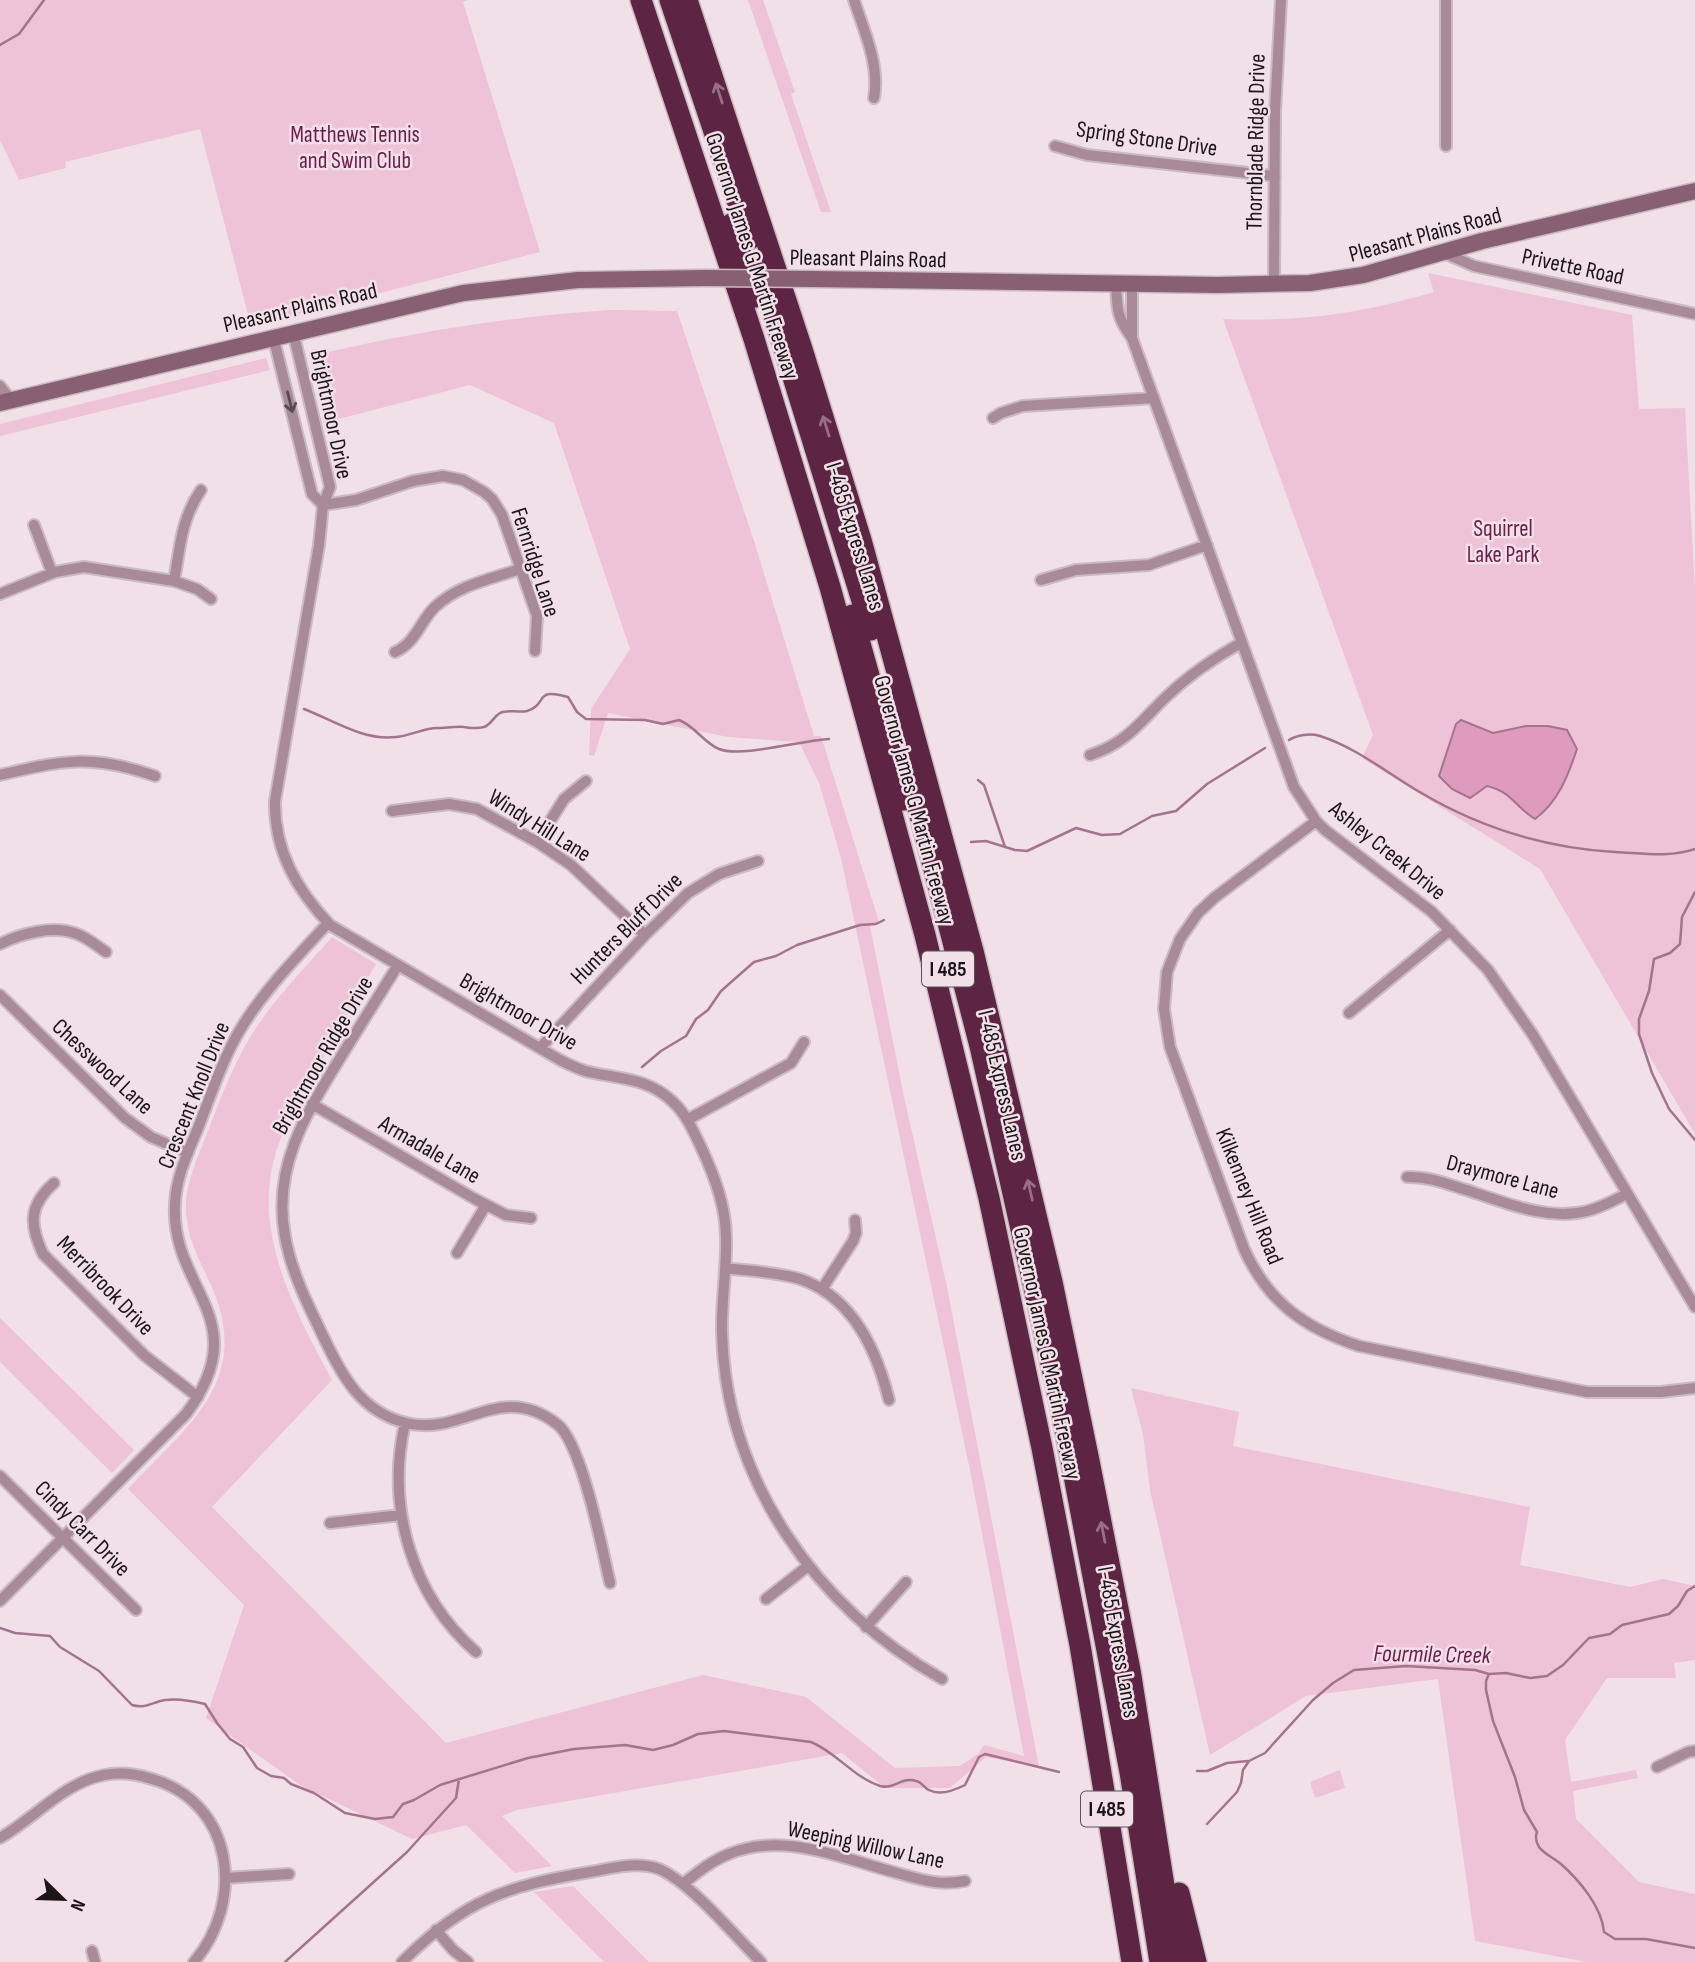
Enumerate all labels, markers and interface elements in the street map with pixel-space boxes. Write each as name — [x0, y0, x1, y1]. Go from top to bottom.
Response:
street label: Thornblade Ridge Drive — [1240, 53, 1272, 231]
one-way arrow — [712, 82, 725, 104]
street label: Spring Stone Drive — [1075, 115, 1219, 163]
park label: Matthews Tennis and Swim Club — [290, 121, 420, 175]
street label: Governor James G Martin Freeway — [699, 130, 805, 383]
street label: Pleasant Plains Road — [1346, 201, 1505, 269]
street label: Privette Road — [1519, 243, 1626, 291]
street label: Pleasant Plains Road — [789, 244, 947, 274]
street label: Pleasant Plains Road — [221, 277, 380, 339]
street label: Brightmoor Drive — [304, 347, 358, 481]
one-way arrow — [284, 390, 297, 413]
one-way arrow — [819, 415, 832, 437]
street label: I-485 Express Lanes — [819, 459, 891, 614]
street label: Fernridge Lane — [504, 504, 566, 620]
park label: Squirrel Lake Park — [1467, 515, 1539, 569]
street label: Governor James G Martin Freeway — [867, 672, 961, 928]
street label: Windy Hill Lane — [483, 783, 596, 868]
street label: Ashley Creek Drive — [1322, 794, 1451, 906]
street label: Hunters Bluff Drive — [565, 867, 688, 990]
road number: I 485 — [922, 951, 974, 986]
street label: Brightmoor Drive — [455, 967, 582, 1057]
street label: Brightmoor Ridge Drive — [266, 971, 380, 1140]
street label: I-485 Express Lanes — [971, 1007, 1033, 1163]
street label: Chesswood Lane — [46, 1013, 159, 1121]
street label: Crescent Knoll Drive — [152, 1018, 236, 1173]
street label: Armadale Lane — [373, 1109, 485, 1190]
street label: Kilkenney Hill Road — [1209, 1124, 1289, 1269]
street label: Draymore Lane — [1444, 1149, 1562, 1205]
one-way arrow — [1023, 1179, 1036, 1202]
street label: Governor James G Martin Freeway — [1007, 1224, 1088, 1482]
street label: Merribrook Drive — [51, 1230, 160, 1341]
street label: Cindy Carr Drive — [29, 1475, 136, 1582]
one-way arrow — [1096, 1522, 1110, 1544]
street label: I-485 Express Lanes — [1091, 1564, 1145, 1720]
water label: Fourmile Creek — [1373, 1639, 1492, 1670]
road number: I 485 — [1081, 1792, 1133, 1826]
street label: Weeping Willow Lane — [785, 1815, 947, 1875]
north arrow — [28, 1864, 98, 1934]
text: N — [65, 1896, 90, 1914]

